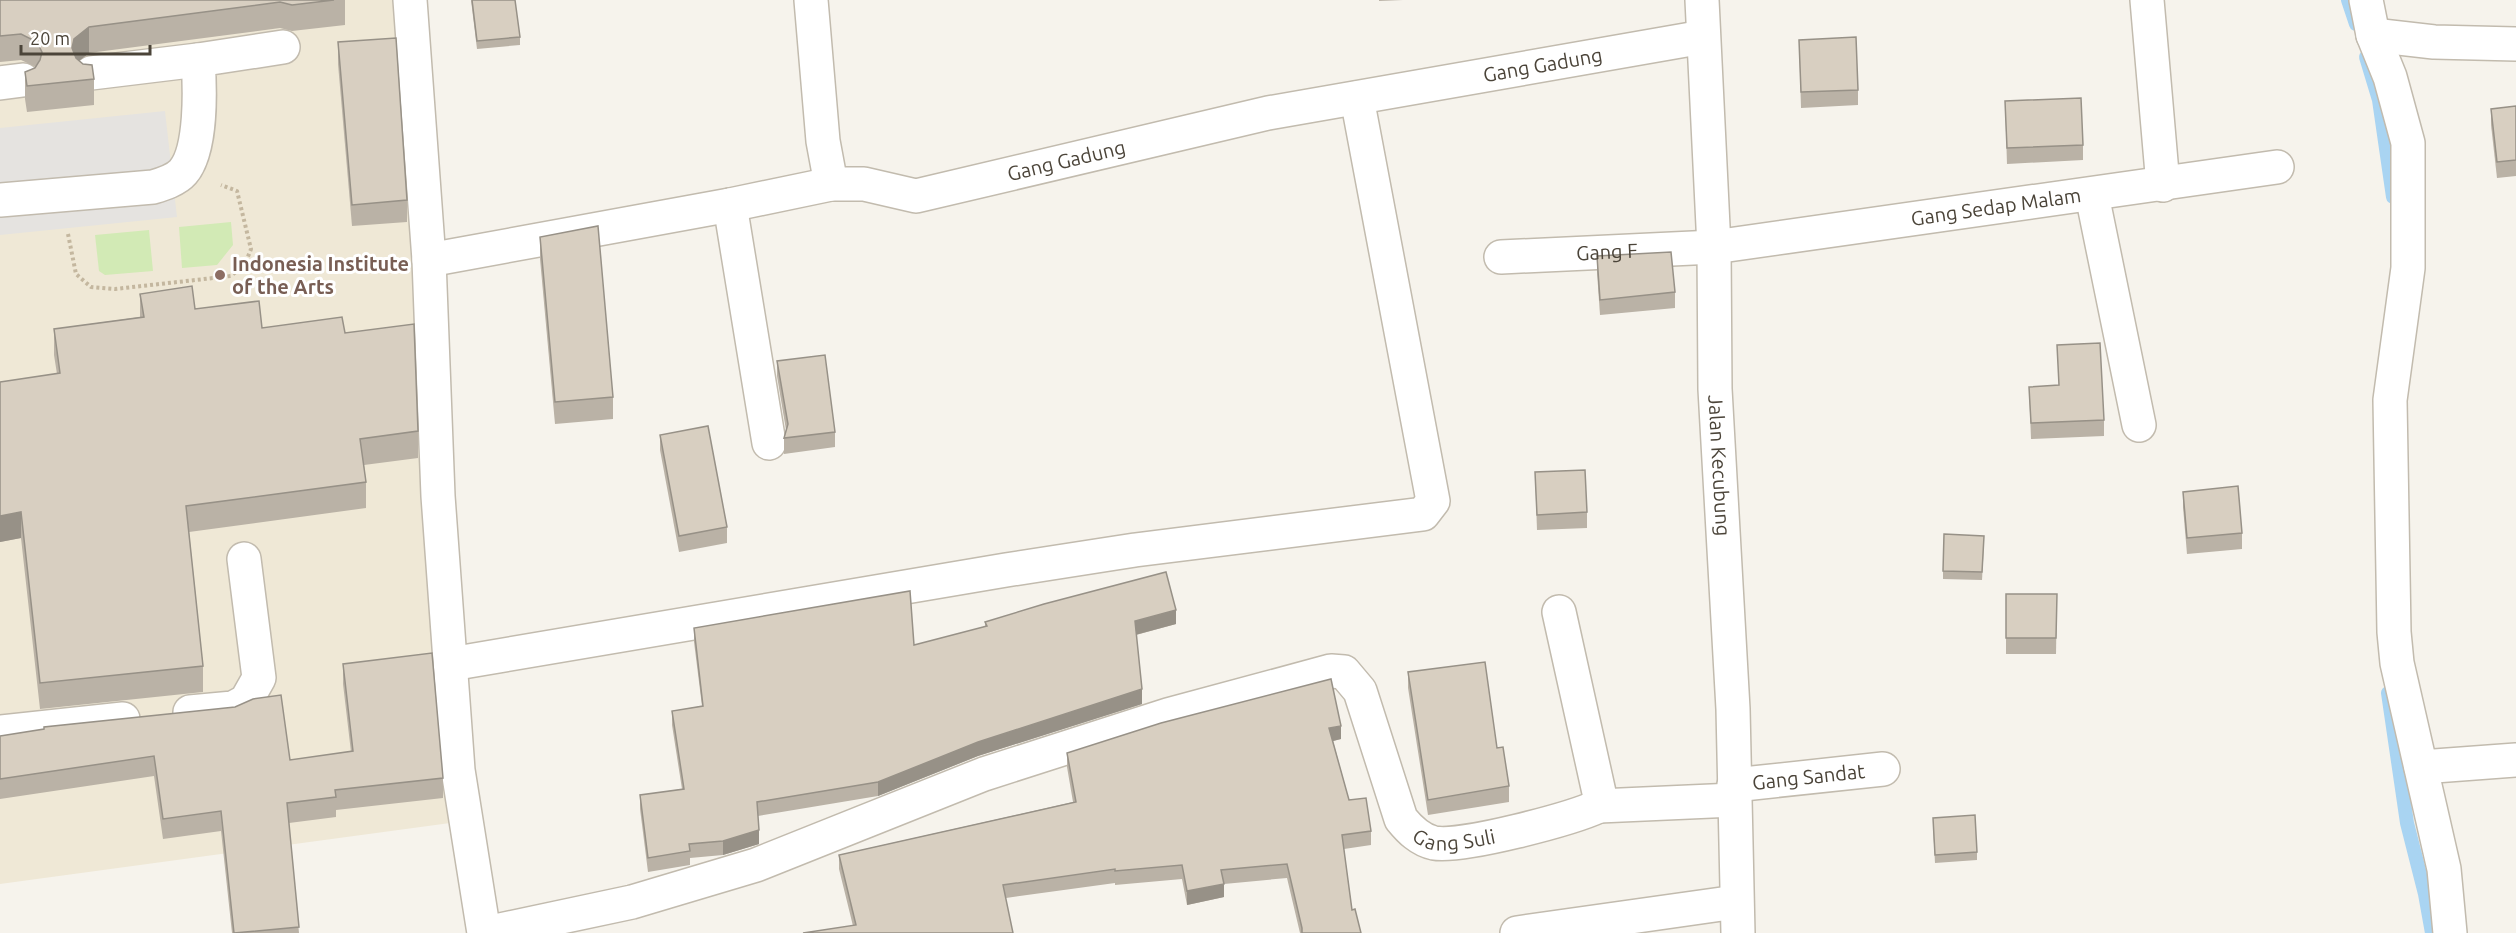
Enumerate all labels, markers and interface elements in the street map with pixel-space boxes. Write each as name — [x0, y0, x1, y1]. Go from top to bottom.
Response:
scale bar — [21, 18, 150, 56]
text: 20 m — [30, 28, 70, 48]
street label: Gang Gadung — [1481, 43, 1604, 86]
street label: Gang Gadung — [1005, 135, 1128, 185]
street label: Gang Sedap Malam — [1909, 183, 2082, 230]
street label: Gang F — [1576, 239, 1638, 264]
place label: Indonesia Institute of the Arts — [232, 252, 409, 298]
marker: Indonesia Institute of the Arts — [213, 268, 227, 282]
street label: Jalan Kecubung — [1704, 394, 1735, 537]
street label: Gang Sandat — [1751, 759, 1866, 794]
street label: Gang Suli — [1409, 824, 1497, 855]

